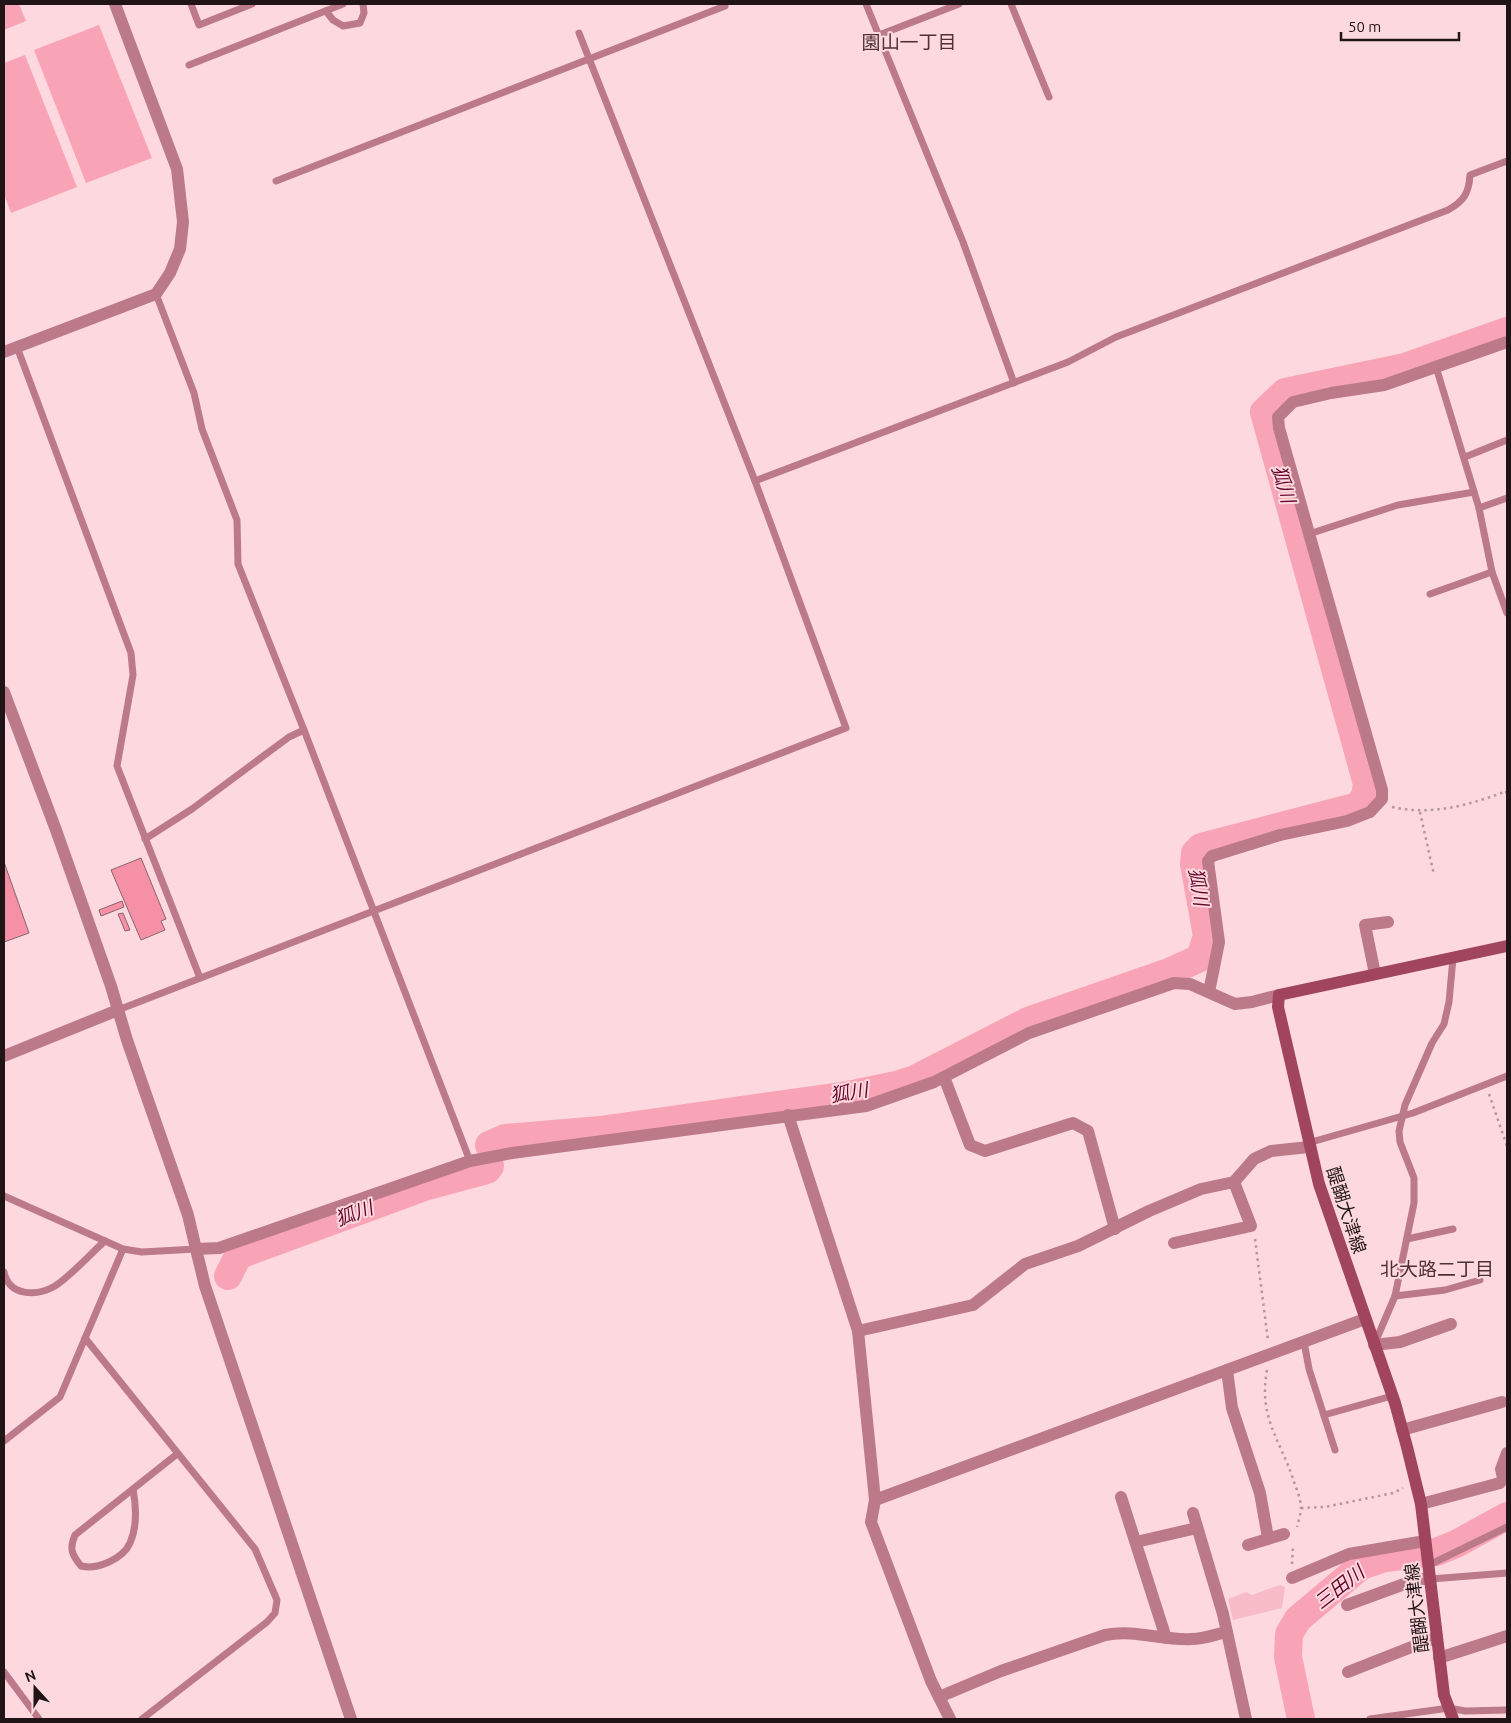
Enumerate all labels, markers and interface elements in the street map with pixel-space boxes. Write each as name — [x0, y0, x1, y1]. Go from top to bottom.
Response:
scale bar — [1341, 10, 1458, 42]
text: 50 m — [1348, 18, 1381, 35]
district label: 園山一丁目 — [861, 31, 957, 53]
water label: 狐川 — [1268, 463, 1300, 507]
water label: 狐川 — [1185, 867, 1213, 909]
water label: 狐川 — [829, 1078, 871, 1106]
street label: 醍醐大津線 — [1324, 1164, 1370, 1256]
water label: 狐川 — [332, 1195, 377, 1230]
district label: 北大路二丁目 — [1380, 1258, 1494, 1280]
water label: 三田川 — [1310, 1560, 1370, 1613]
street label: 醍醐大津線 — [1401, 1562, 1431, 1654]
north arrow — [10, 1663, 60, 1713]
text: N — [23, 1667, 38, 1685]

